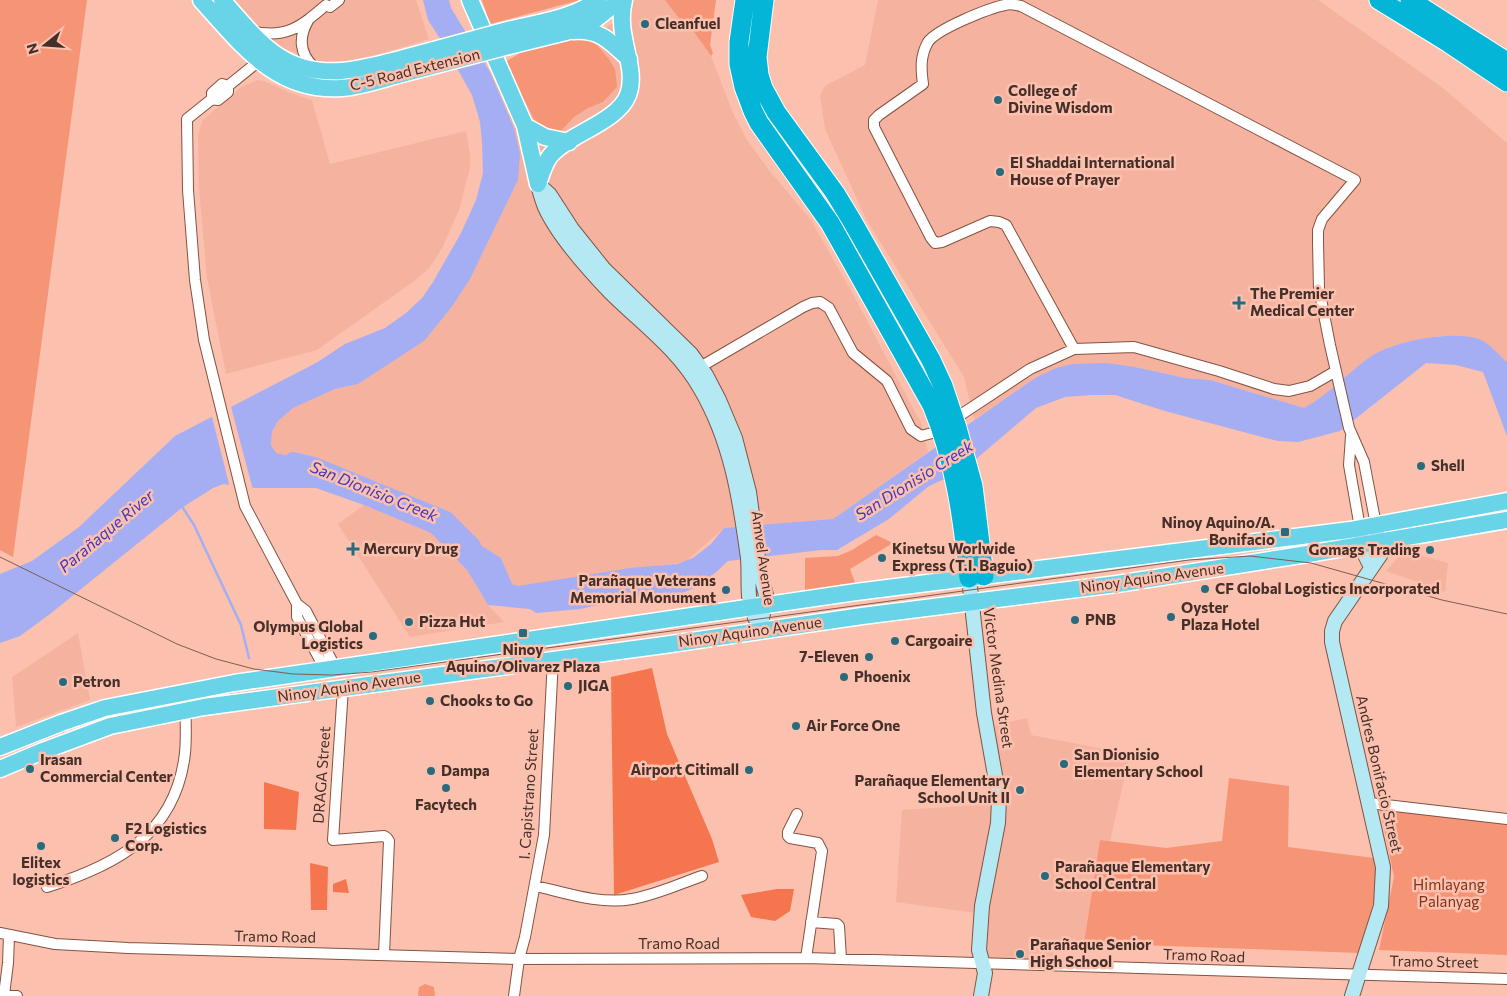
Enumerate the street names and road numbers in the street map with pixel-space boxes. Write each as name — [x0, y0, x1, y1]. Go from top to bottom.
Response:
street label: C-5 Road Extension — [348, 44, 482, 94]
street label: Amvel Avenue — [748, 509, 780, 606]
street label: Ninoy Aquino Avenue — [1079, 558, 1225, 596]
street label: Victor Medina Street — [980, 606, 1018, 749]
street label: Ninoy Aquino Avenue — [677, 612, 823, 650]
street label: Ninoy Aquino Avenue — [276, 667, 422, 705]
street label: Andres Bonifacio Street — [1353, 693, 1407, 854]
street label: DRAGA Street — [309, 726, 333, 824]
street label: I. Capistrano Street — [514, 728, 542, 860]
street label: Tramo Road — [234, 926, 316, 946]
street label: Tramo Road — [638, 934, 720, 952]
street label: Tramo Road — [1163, 945, 1245, 965]
street label: Tramo Street — [1389, 951, 1479, 971]

